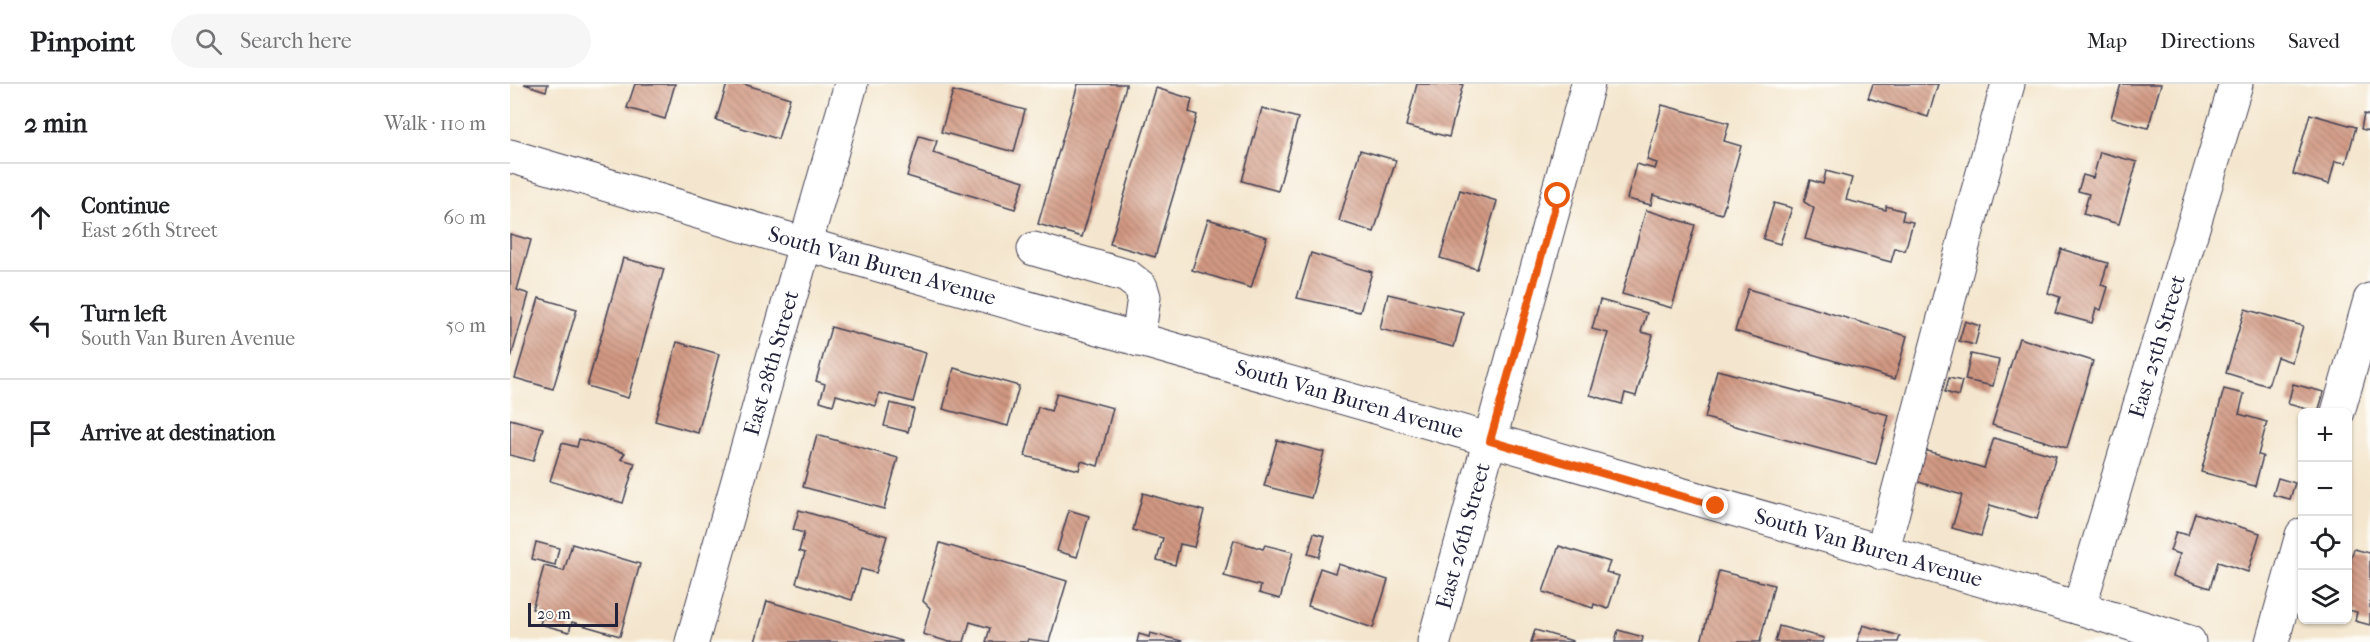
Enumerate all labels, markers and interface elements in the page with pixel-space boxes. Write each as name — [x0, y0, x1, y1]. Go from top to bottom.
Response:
search box — [171, 14, 591, 68]
text: Pinpoint — [30, 25, 135, 58]
icon: search — [192, 25, 225, 58]
text: Search here — [240, 28, 352, 54]
text: Map — [2087, 29, 2127, 53]
text: Directions — [2160, 29, 2255, 53]
text: Saved — [2288, 29, 2340, 53]
text: 2 min — [24, 108, 87, 139]
text: Walk · 110 m — [384, 112, 486, 135]
route start — [1544, 182, 1570, 208]
text: Continue — [81, 193, 170, 219]
icon: ahead — [24, 201, 57, 234]
text: 60 m — [443, 206, 486, 229]
text: East 26th Street — [81, 219, 218, 242]
street label: South Van Buren Avenue — [765, 221, 999, 311]
street label: East 25th Street — [2124, 272, 2191, 421]
street label: East 28th Street — [738, 287, 805, 439]
text: Turn left — [81, 301, 167, 327]
icon: left — [24, 309, 57, 342]
text: 50 m — [445, 314, 486, 337]
text: South Van Buren Avenue — [81, 327, 295, 350]
street label: South Van Buren Avenue — [1232, 355, 1466, 444]
map controls — [2298, 408, 2352, 624]
button: + — [2298, 408, 2352, 462]
icon: arrive — [24, 417, 57, 450]
text: Arrive at destination — [81, 420, 275, 446]
street label: East 26th Street — [1431, 460, 1496, 612]
button: − — [2298, 462, 2352, 516]
route end — [1702, 492, 1728, 518]
street label: South Van Buren Avenue — [1752, 503, 1986, 593]
button: locate — [2298, 516, 2352, 570]
button: layers — [2298, 570, 2352, 624]
scale bar — [528, 600, 618, 628]
text: 20 m — [537, 604, 571, 623]

